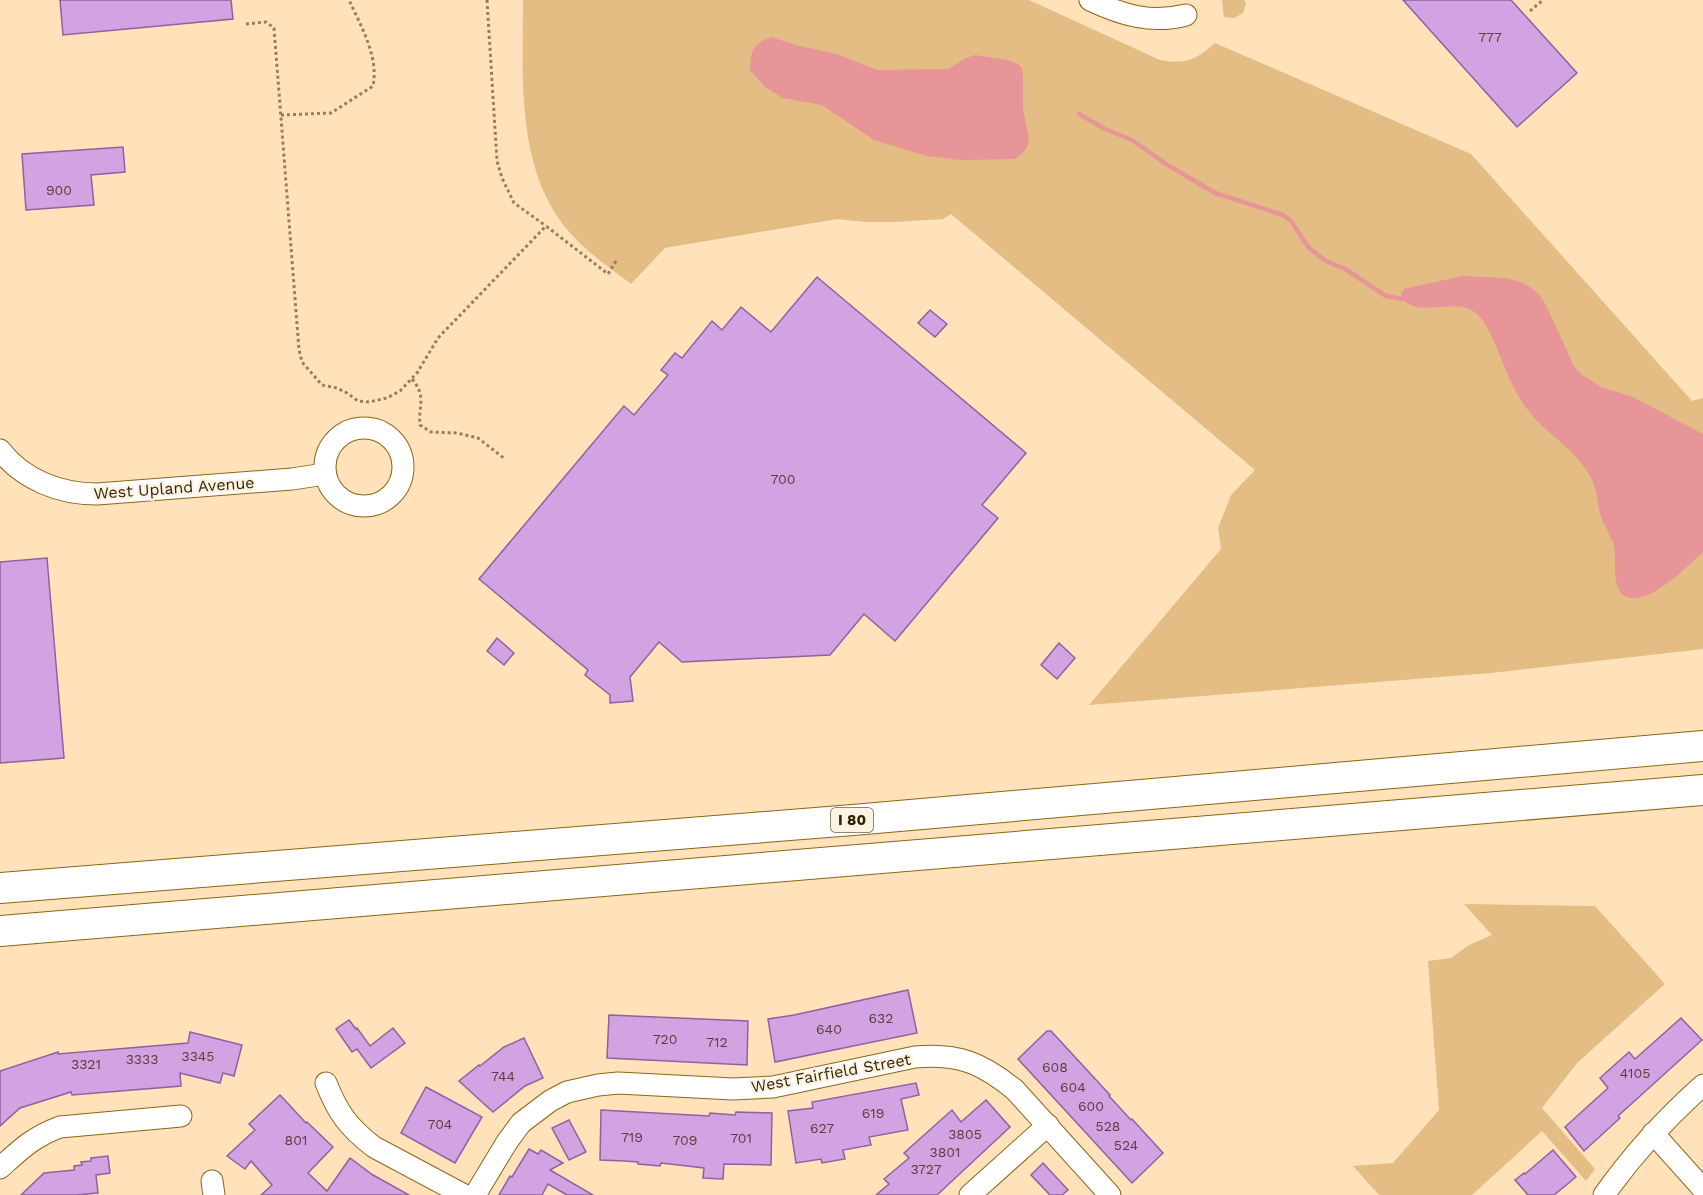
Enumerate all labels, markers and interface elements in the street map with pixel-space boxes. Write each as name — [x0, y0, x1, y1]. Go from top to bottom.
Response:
house number: 777 — [1478, 29, 1502, 45]
house number: 900 — [46, 182, 72, 198]
house number: 700 — [771, 471, 796, 487]
street label: West Upland Avenue — [93, 473, 255, 503]
road number: I 80 — [831, 808, 873, 832]
house number: 632 — [869, 1010, 893, 1026]
house number: 640 — [816, 1021, 842, 1037]
house number: 720 — [653, 1031, 677, 1047]
house number: 712 — [706, 1034, 728, 1050]
house number: 3345 — [181, 1048, 215, 1064]
street label: West Fairfield Street — [750, 1050, 913, 1096]
house number: 3333 — [126, 1051, 158, 1067]
house number: 3321 — [71, 1056, 101, 1072]
house number: 608 — [1042, 1059, 1068, 1075]
house number: 4105 — [1620, 1065, 1650, 1081]
house number: 744 — [491, 1068, 515, 1084]
house number: 604 — [1060, 1079, 1086, 1095]
house number: 600 — [1078, 1098, 1104, 1114]
house number: 619 — [862, 1105, 884, 1121]
house number: 704 — [428, 1116, 452, 1132]
house number: 528 — [1096, 1118, 1120, 1134]
house number: 627 — [810, 1120, 834, 1136]
house number: 3805 — [948, 1126, 982, 1142]
house number: 719 — [621, 1129, 643, 1145]
house number: 701 — [730, 1130, 752, 1146]
house number: 801 — [285, 1132, 307, 1148]
house number: 709 — [673, 1132, 697, 1148]
house number: 524 — [1114, 1137, 1138, 1153]
house number: 3801 — [930, 1144, 960, 1160]
house number: 3727 — [910, 1161, 942, 1177]

